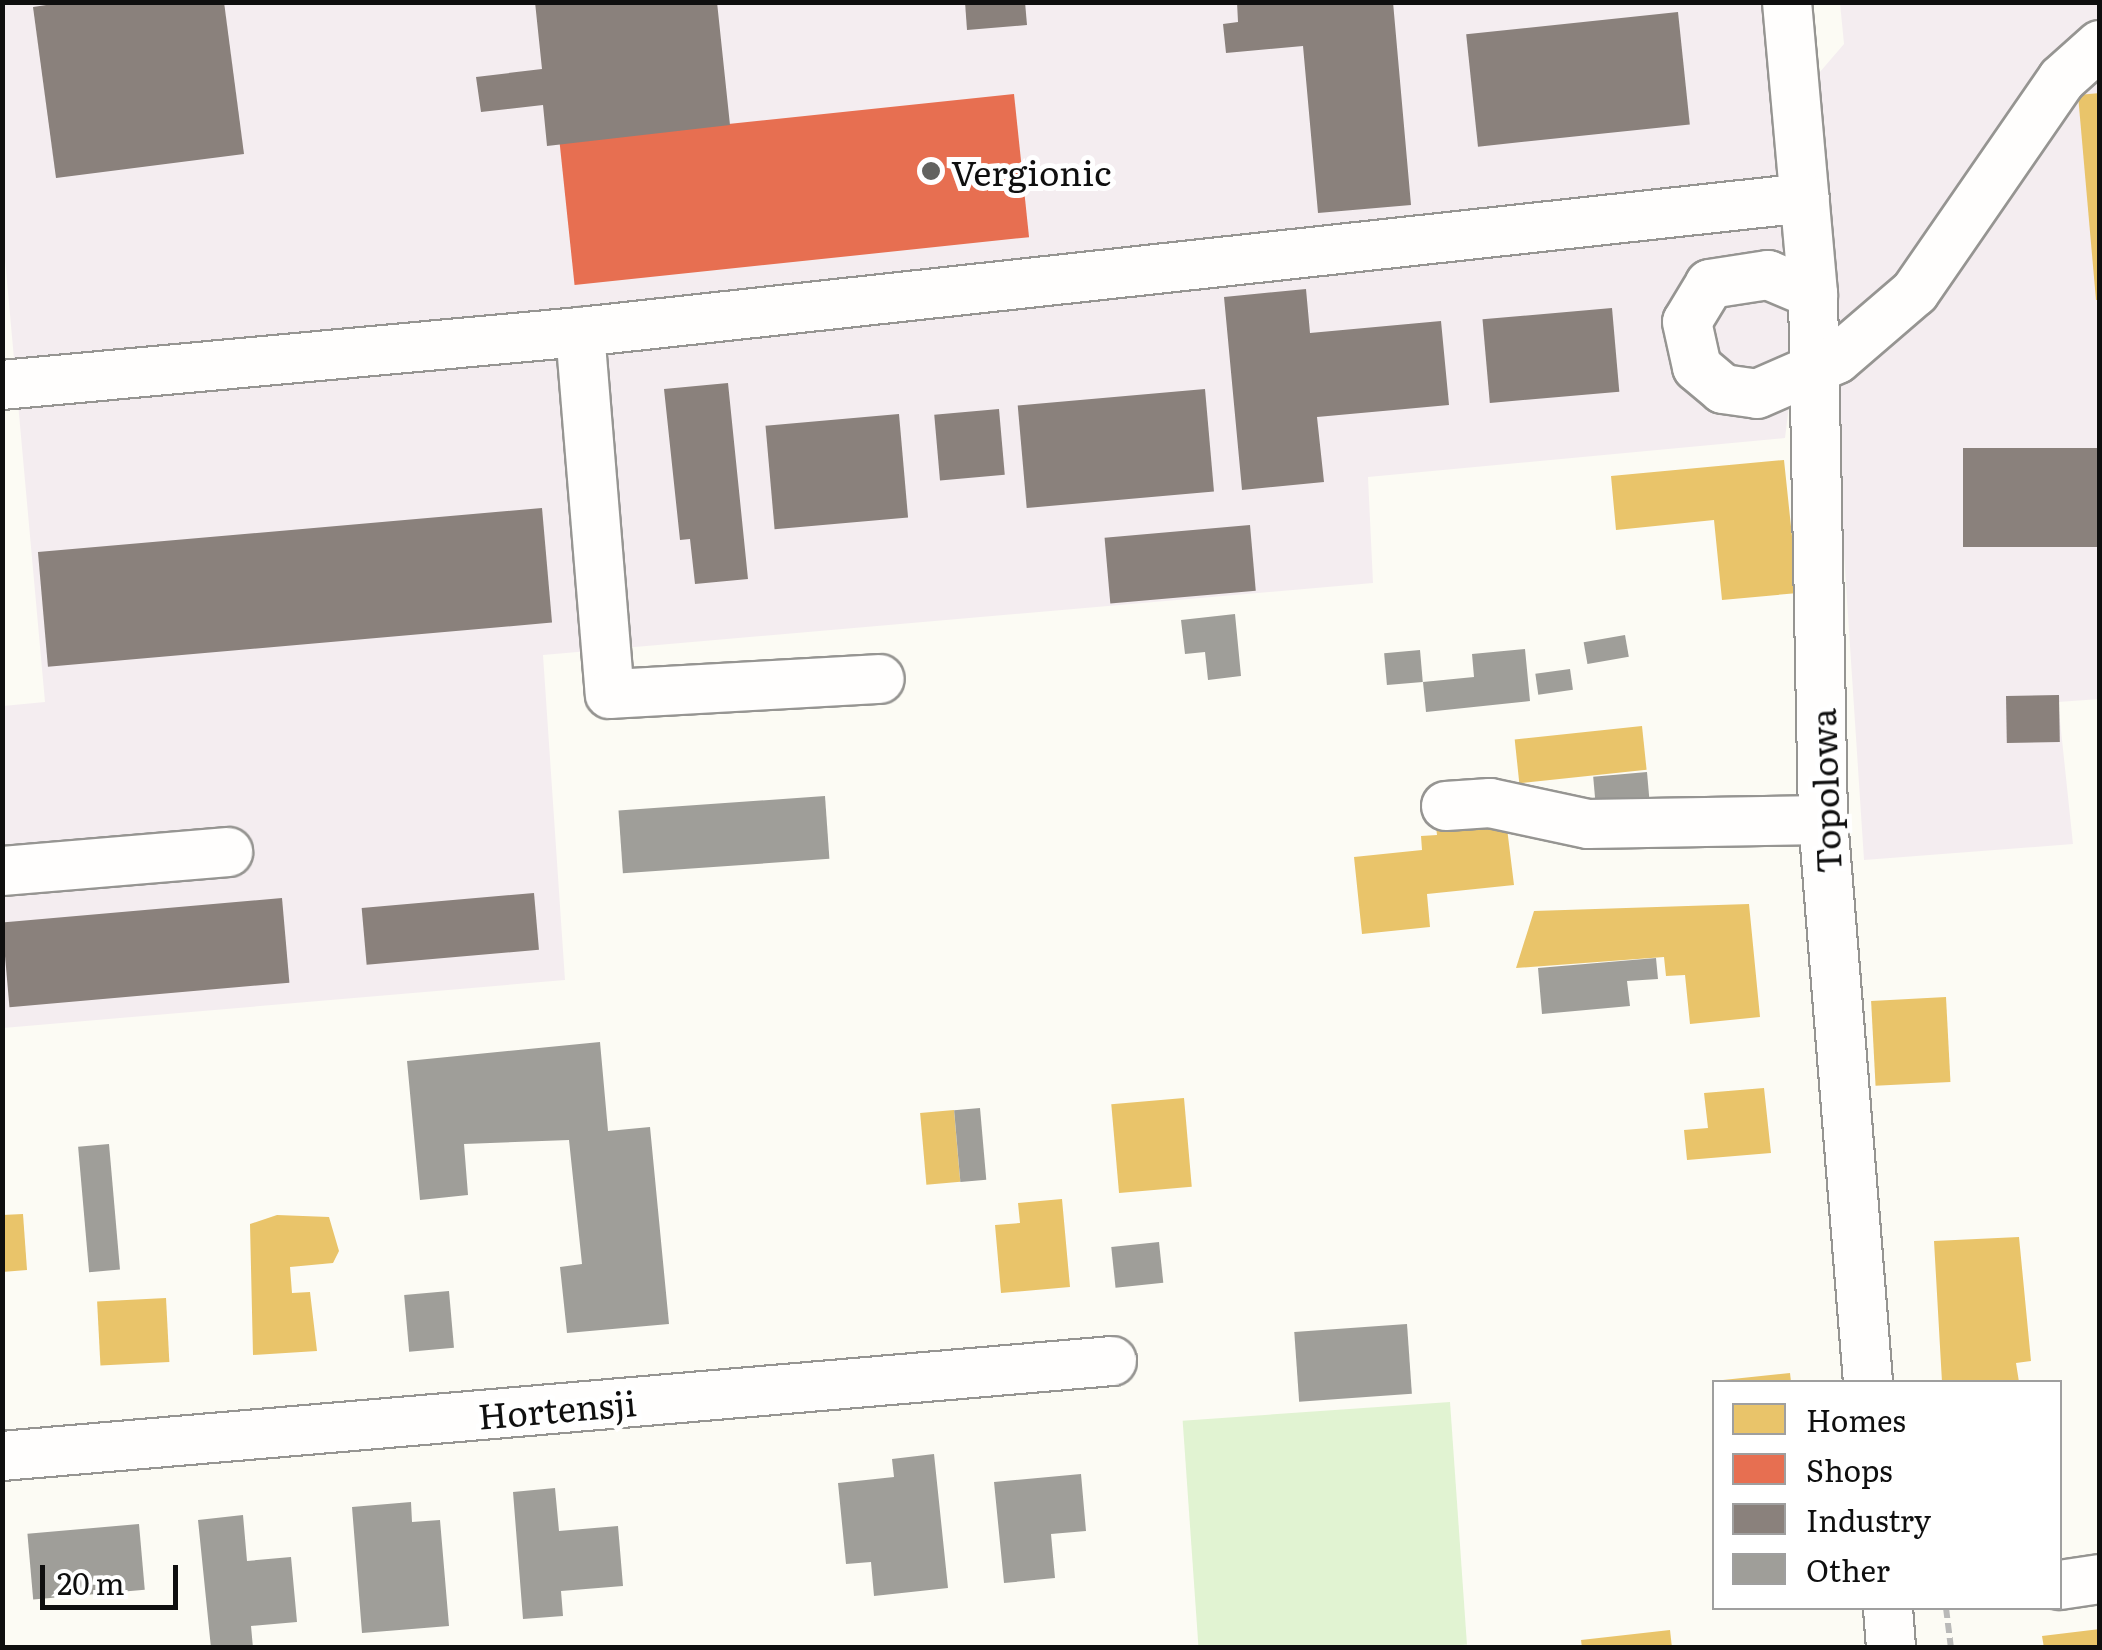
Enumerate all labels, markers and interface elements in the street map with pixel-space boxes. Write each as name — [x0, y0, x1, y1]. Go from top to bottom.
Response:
place label: Vergionic — [951, 150, 1111, 192]
marker: Vergionic — [920, 160, 942, 182]
street label: Topolowa — [1800, 708, 1848, 874]
street label: Hortensji — [476, 1380, 638, 1436]
legend — [1712, 1380, 2062, 1610]
text: Homes — [1806, 1397, 1906, 1441]
text: Shops — [1806, 1447, 1893, 1491]
text: Industry — [1806, 1497, 1931, 1541]
scale bar — [45, 1545, 182, 1607]
text: Other — [1806, 1547, 1890, 1591]
text: 20 m — [57, 1560, 125, 1604]

